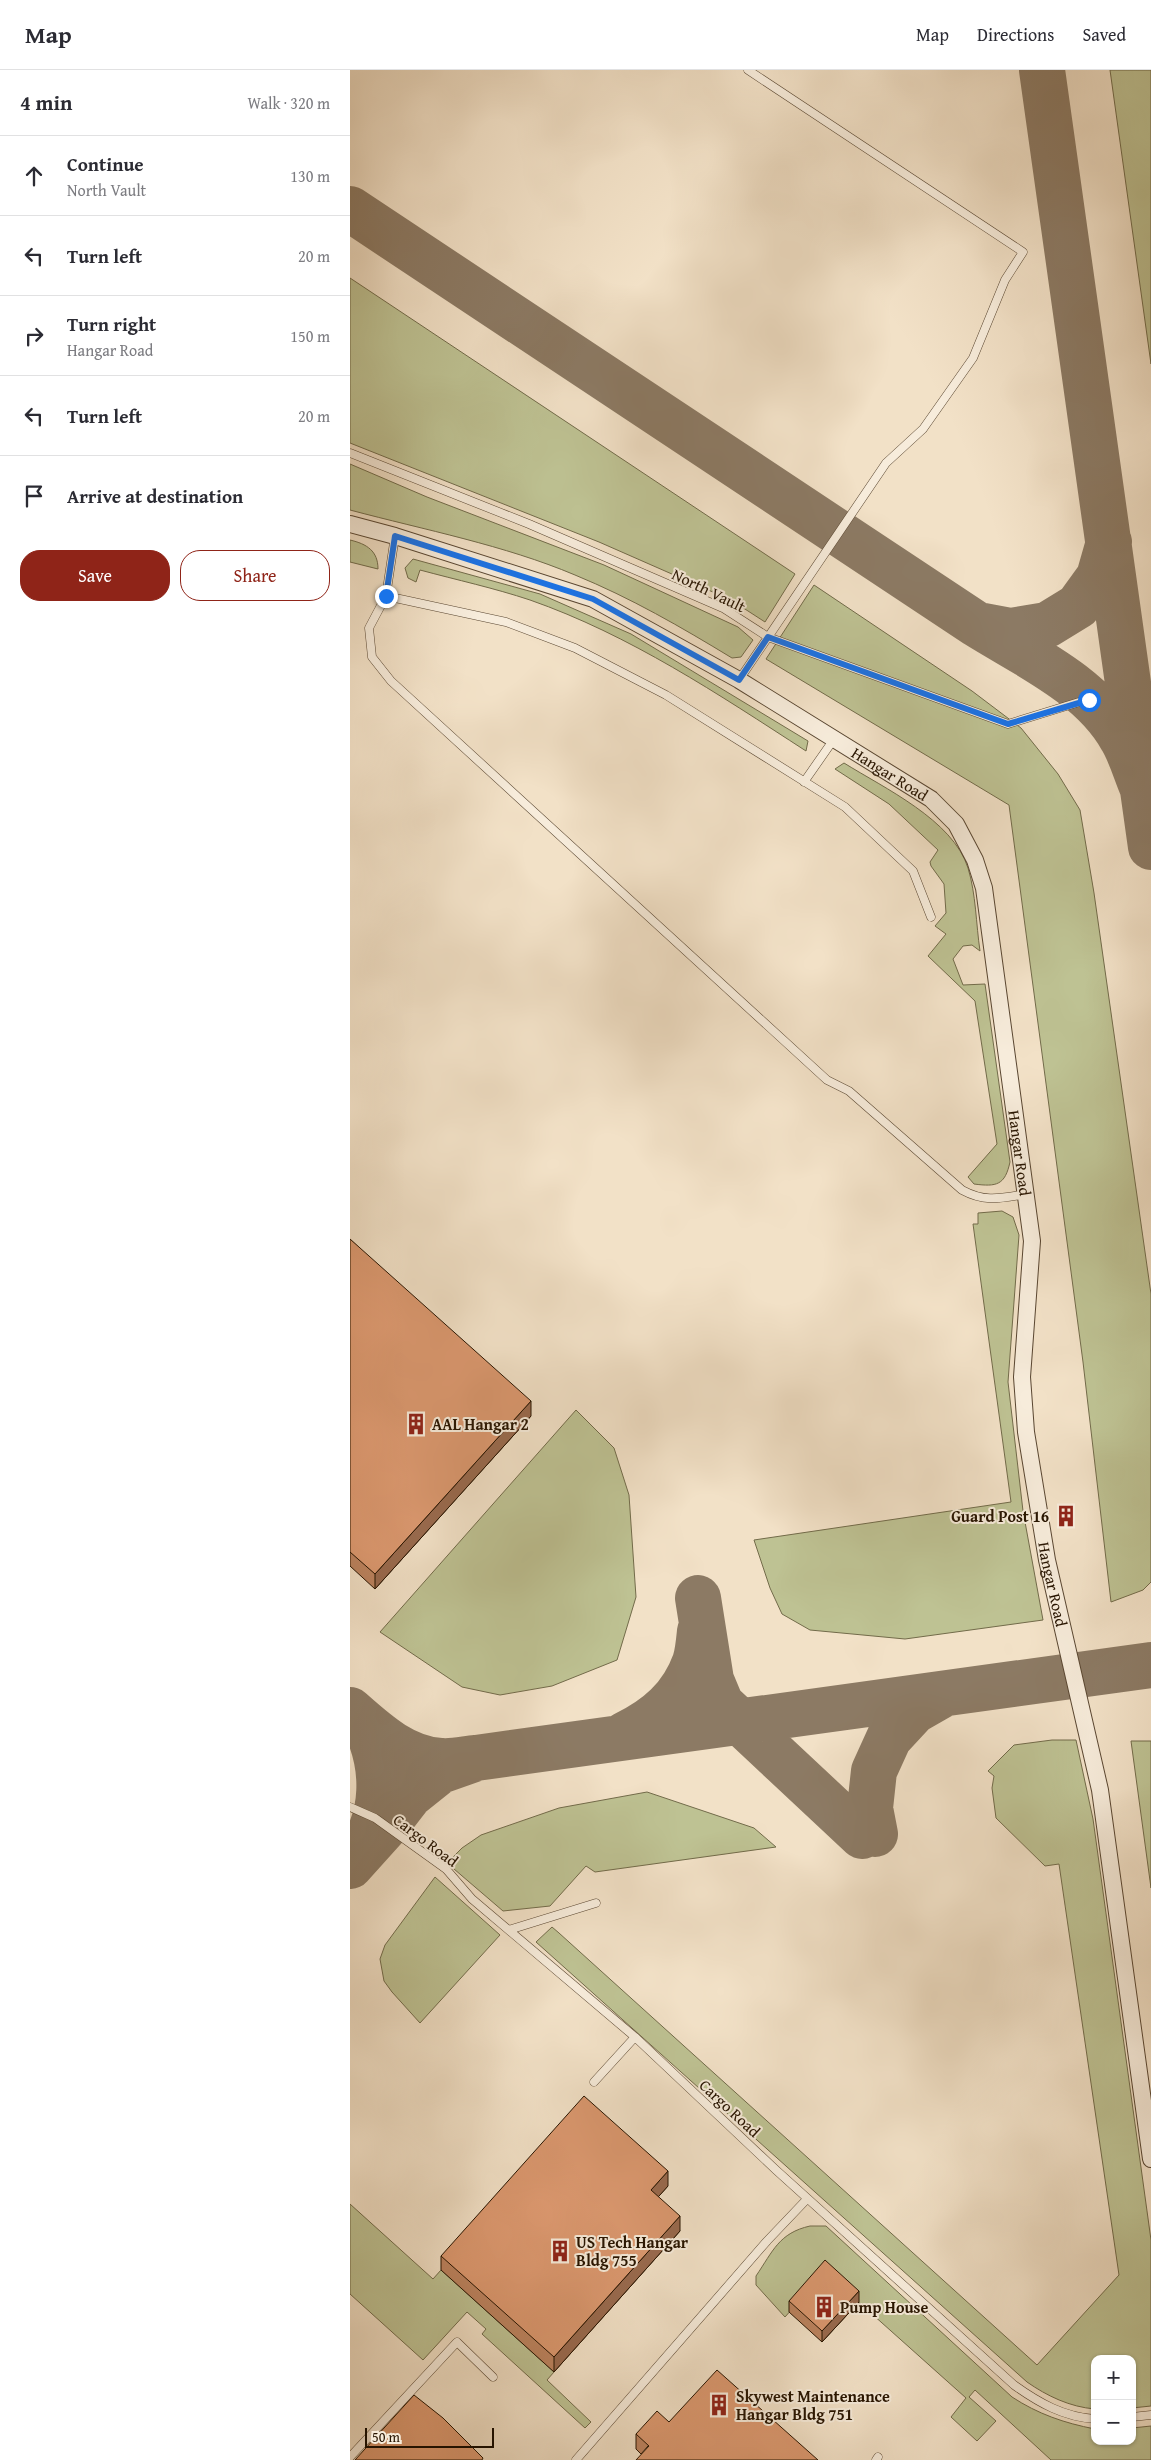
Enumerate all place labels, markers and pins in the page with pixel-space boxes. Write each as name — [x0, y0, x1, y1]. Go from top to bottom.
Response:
building icon: AAL Hangar 2 — [403, 1411, 429, 1437]
place label: AAL Hangar 2 — [432, 1412, 529, 1436]
building icon: Guard Post 16 — [1053, 1503, 1079, 1529]
place label: Guard Post 16 — [951, 1504, 1049, 1528]
place label: US Tech Hangar Bldg 755 — [576, 2230, 689, 2272]
building icon: US Tech Hangar Bldg 755 — [547, 2238, 573, 2264]
building icon: Pump House — [811, 2294, 837, 2320]
place label: Pump House — [840, 2295, 928, 2319]
place label: Skywest Maintenance Hangar Bldg 751 — [736, 2384, 890, 2426]
building icon: Skywest Maintenance Hangar Bldg 751 — [706, 2392, 732, 2418]

